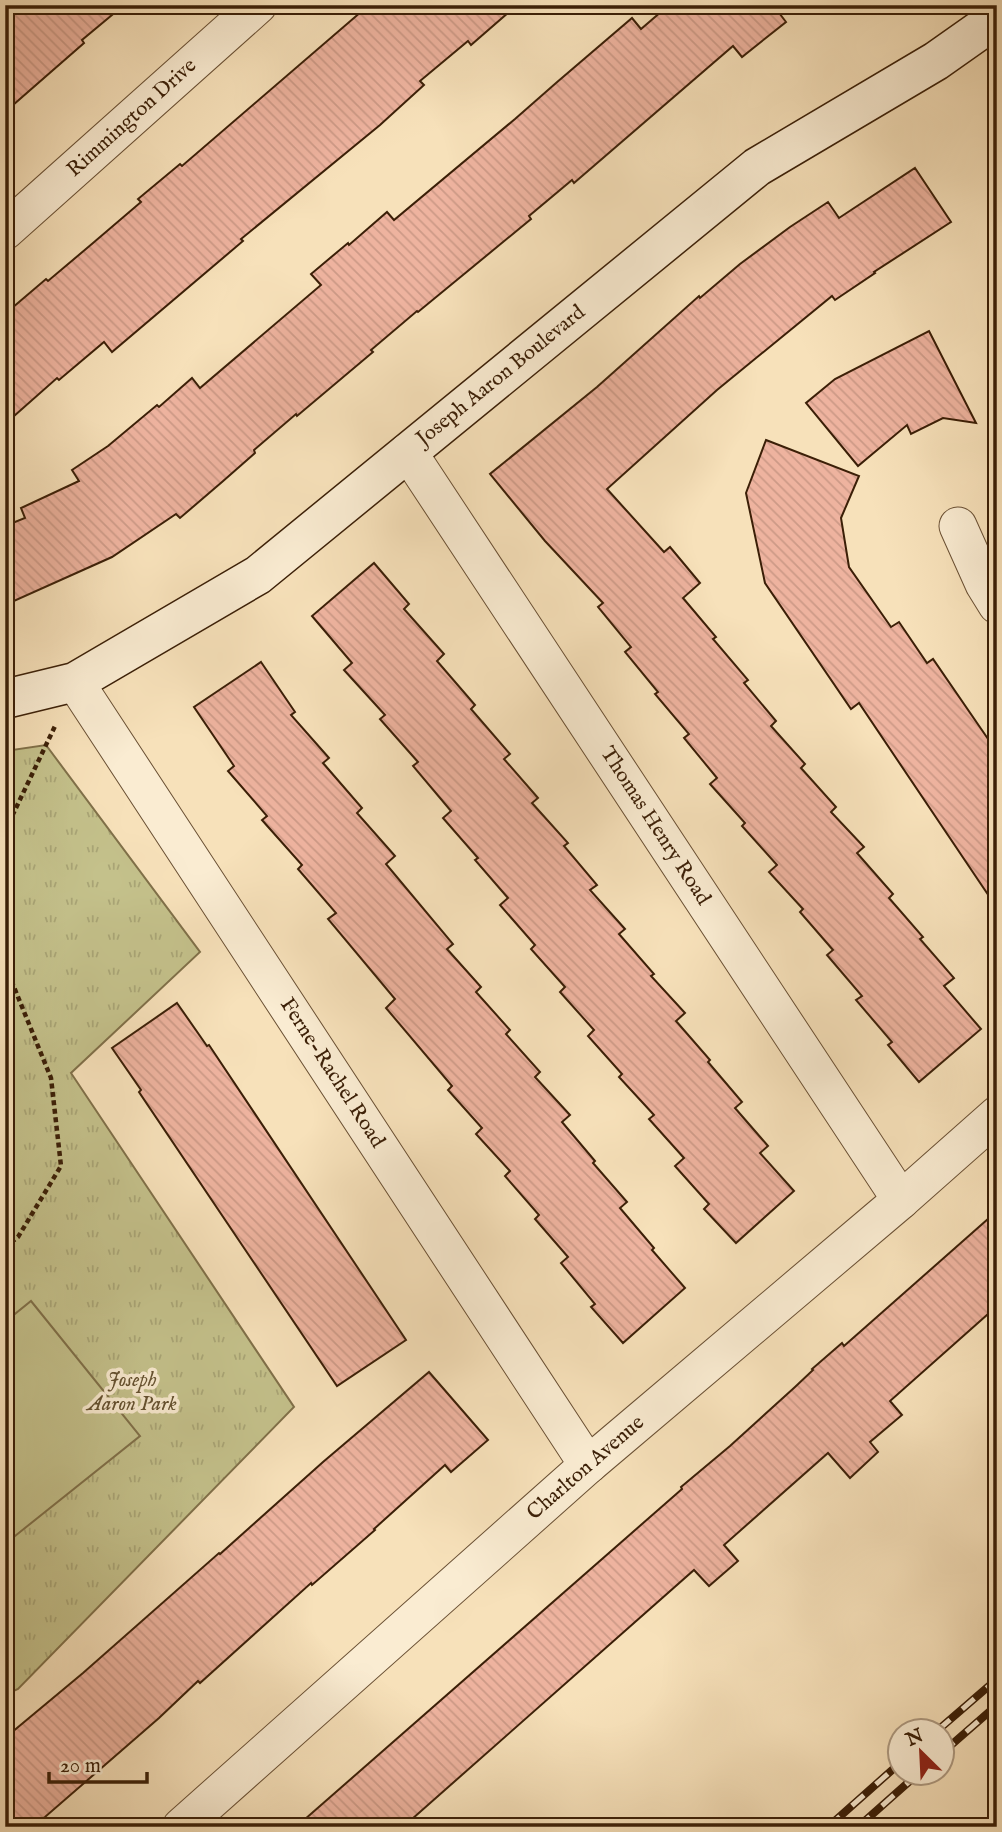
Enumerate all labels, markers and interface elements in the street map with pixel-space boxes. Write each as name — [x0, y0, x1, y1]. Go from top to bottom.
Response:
street label: Rimmington Drive — [62, 52, 203, 183]
street label: Joseph Aaron Boulevard — [409, 299, 592, 454]
street label: Thomas Henry Road — [594, 742, 717, 911]
street label: Ferne-Rachel Road — [273, 993, 391, 1154]
park label: Joseph Aaron Park — [85, 1367, 177, 1418]
street label: Charlton Avenue — [522, 1409, 651, 1526]
north arrow — [886, 1716, 956, 1786]
text: N — [902, 1724, 928, 1753]
scale bar — [49, 1741, 147, 1785]
text: 20 m — [60, 1753, 101, 1780]

